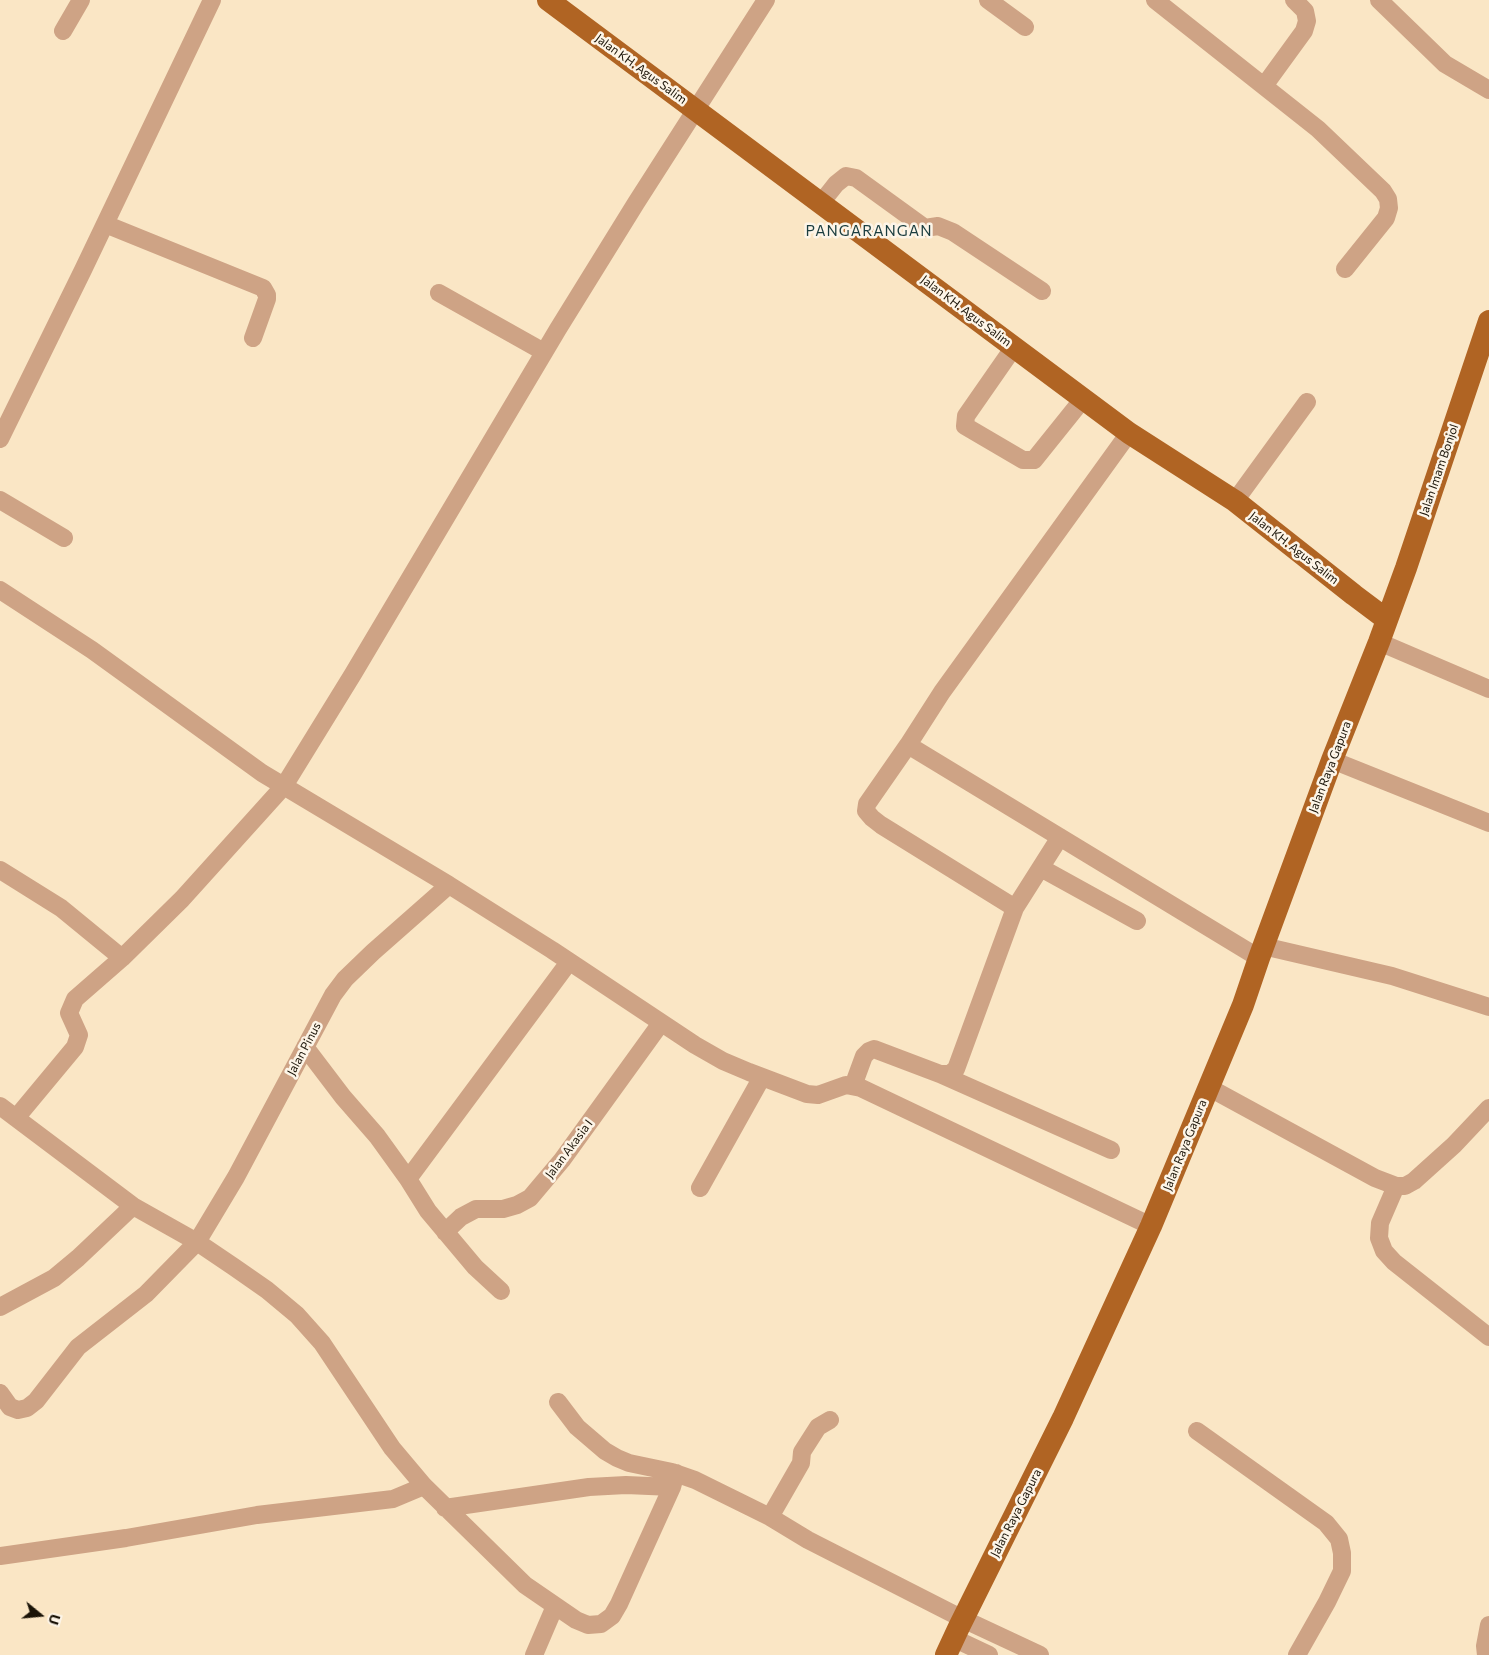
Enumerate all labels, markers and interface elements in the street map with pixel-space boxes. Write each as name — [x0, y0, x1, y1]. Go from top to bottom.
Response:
street label: Jalan KH. Agus Salim — [593, 31, 689, 107]
district label: PANGARANGAN — [804, 222, 934, 240]
street label: Jalan KH. Agus Salim — [918, 272, 1014, 350]
street label: Jalan Imam Bonjol — [1417, 422, 1461, 518]
street label: Jalan KH. Agus Salim — [1246, 509, 1342, 587]
street label: Jalan Raya Gapura — [1306, 719, 1354, 815]
street label: Jalan Pinus — [284, 1020, 324, 1078]
street label: Jalan Raya Gapura — [1160, 1097, 1210, 1193]
street label: Jalan Akasia I — [542, 1117, 596, 1181]
street label: Jalan Raya Gapura — [988, 1467, 1044, 1559]
north arrow — [15, 1590, 65, 1640]
text: U — [45, 1612, 64, 1627]

